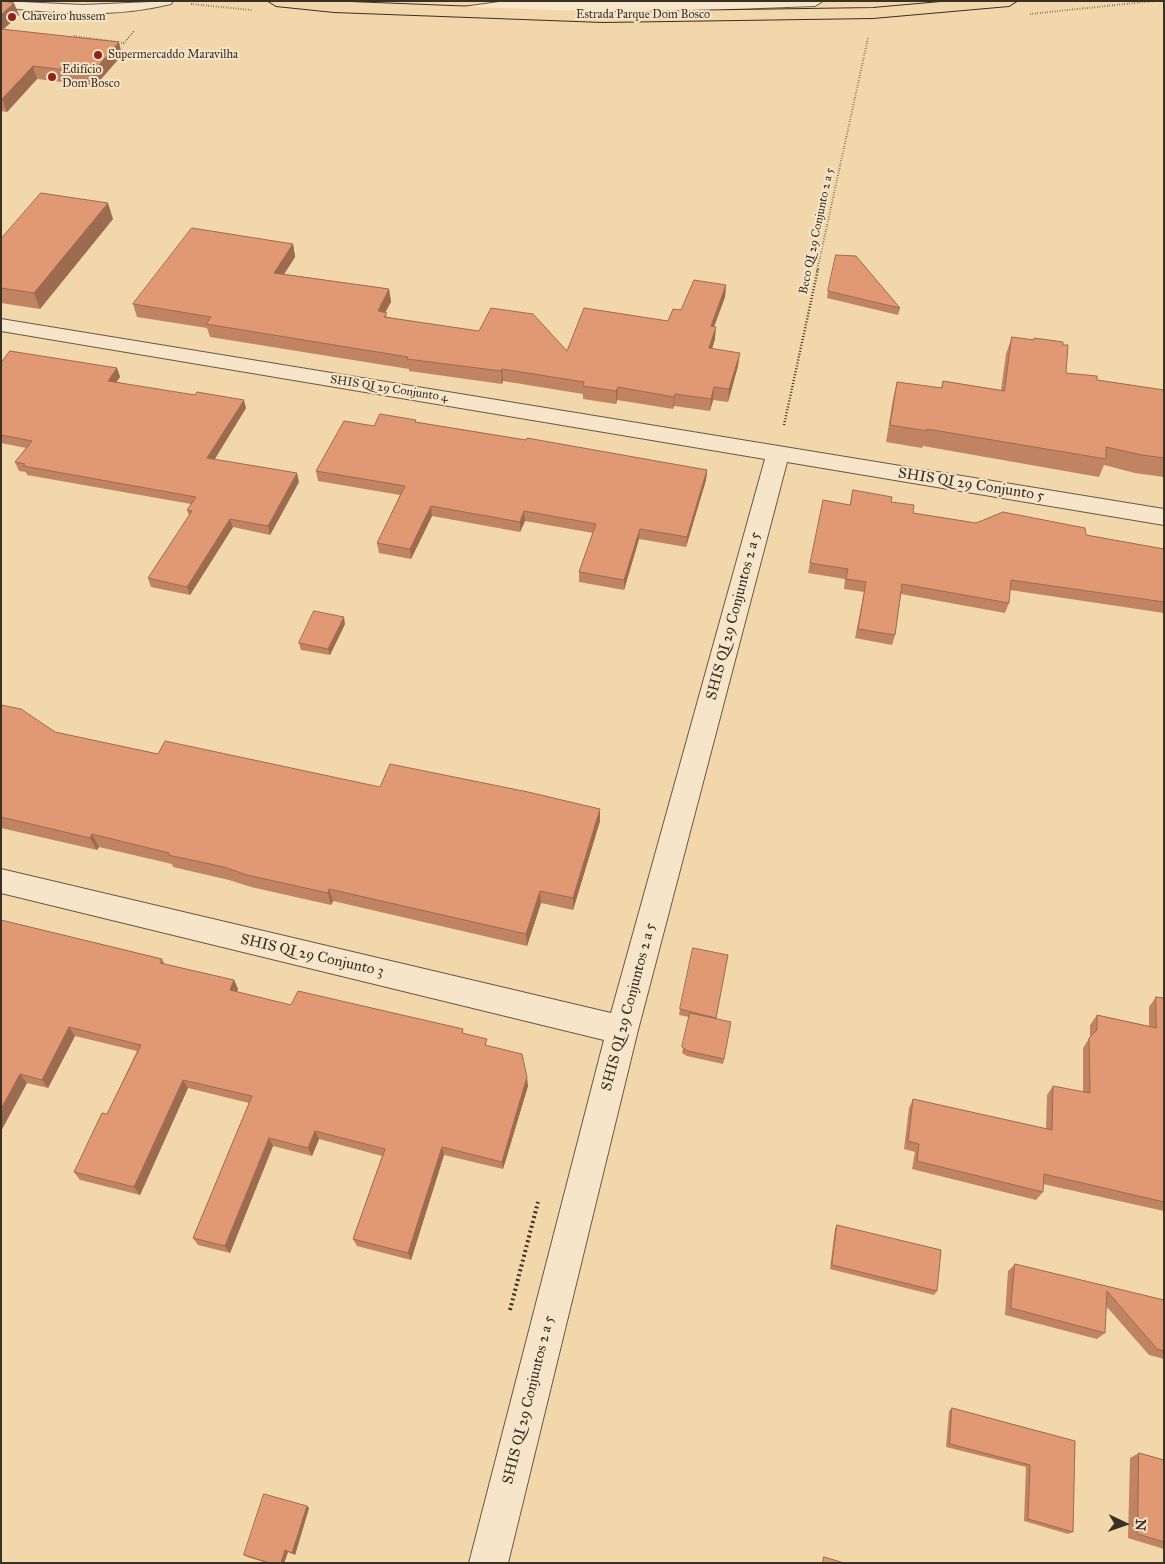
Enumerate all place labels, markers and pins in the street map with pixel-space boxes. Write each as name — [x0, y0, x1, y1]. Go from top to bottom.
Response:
place label: Chaveiro hussem — [22, 10, 106, 24]
marker: Chaveiro hussem — [6, 11, 18, 23]
place label: Supermercaddo Maravilha — [108, 48, 238, 62]
marker: Supermercaddo Maravilha — [92, 49, 104, 61]
place label: Edifício Dom Bosco — [62, 63, 120, 91]
marker: Edifício Dom Bosco — [46, 71, 58, 83]

